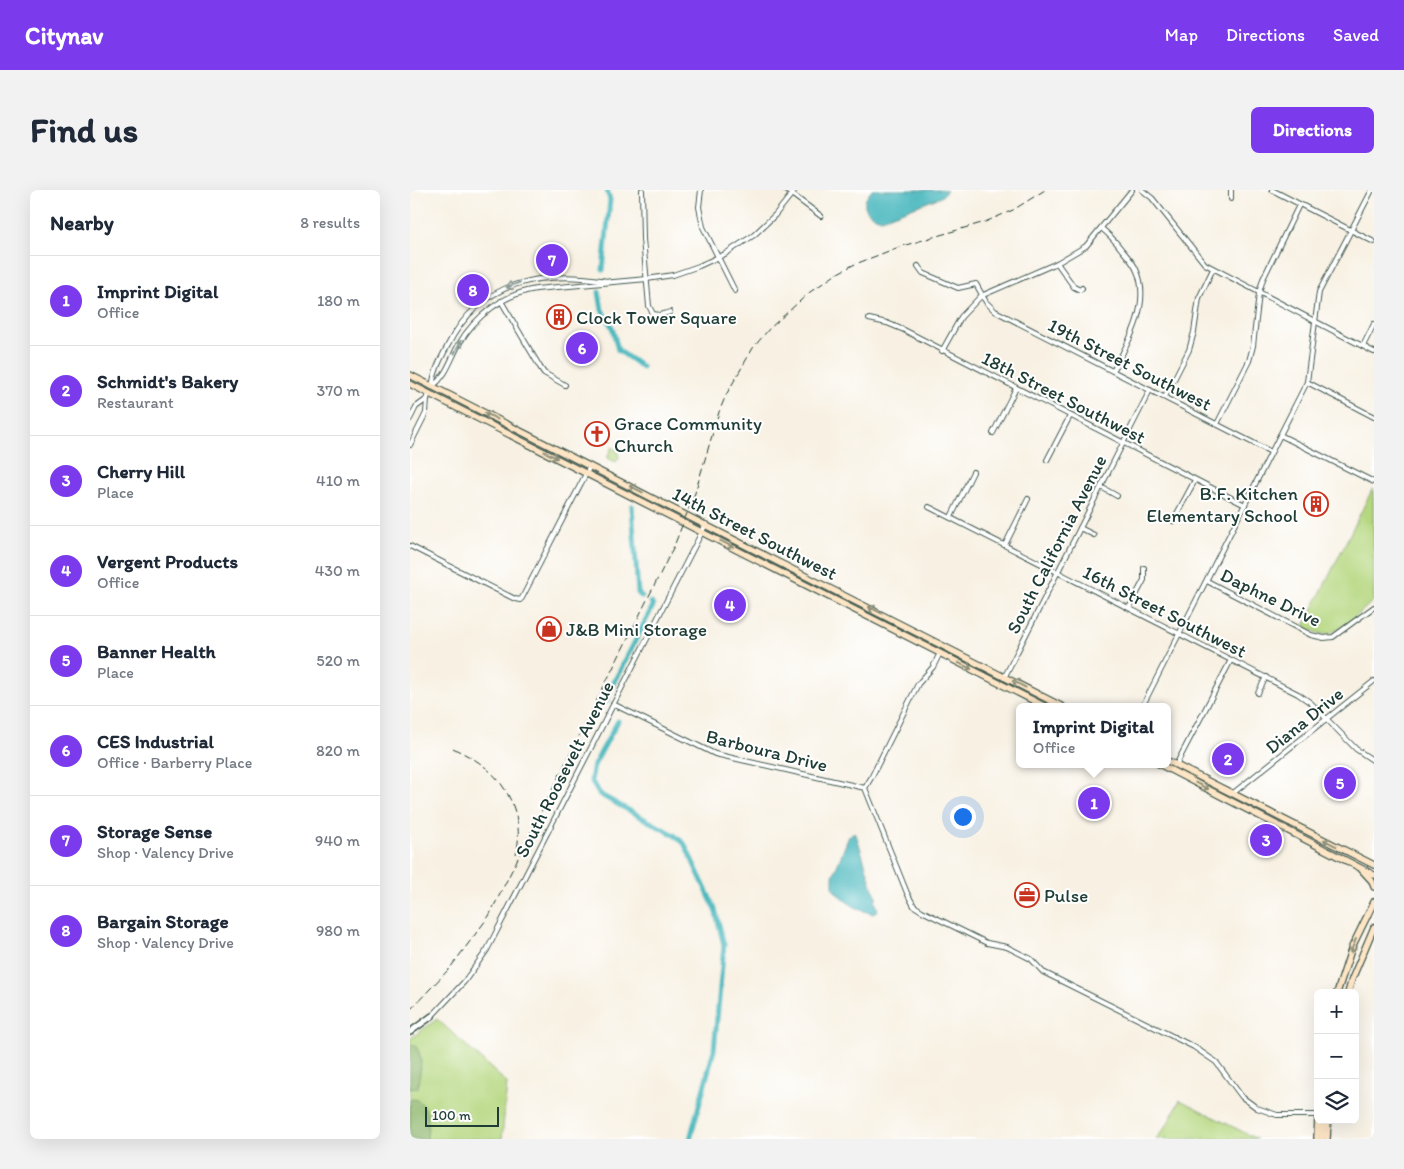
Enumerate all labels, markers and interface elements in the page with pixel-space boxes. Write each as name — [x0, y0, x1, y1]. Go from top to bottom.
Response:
text: Citynav — [25, 21, 103, 50]
text: Map — [1165, 24, 1198, 46]
text: Directions — [1226, 24, 1305, 46]
text: Saved — [1333, 24, 1379, 46]
button: Directions — [1251, 107, 1374, 153]
text: Find us — [30, 109, 138, 151]
text: Nearby — [50, 210, 114, 235]
text: 8 results — [300, 213, 360, 232]
pin: 7 — [536, 241, 568, 279]
pin: 8 — [457, 271, 489, 309]
text: Imprint Digital — [97, 280, 218, 303]
one-way arrow — [506, 281, 521, 291]
text: 1 — [62, 291, 70, 310]
text: 180 m — [317, 291, 360, 310]
text: Office — [97, 303, 139, 322]
building icon: Clock Tower Square — [546, 304, 572, 330]
place label: Clock Tower Square — [576, 306, 737, 329]
street label: 19th Street Southwest — [1044, 313, 1215, 416]
pin: 6 — [566, 329, 598, 367]
one-way arrow — [453, 339, 463, 354]
street label: 18th Street Southwest — [978, 346, 1150, 449]
text: Schmidt's Bakery — [97, 370, 238, 393]
text: 2 — [62, 381, 70, 400]
text: 370 m — [316, 381, 360, 400]
text: Restaurant — [97, 393, 174, 412]
one-way arrow — [484, 411, 499, 421]
place label: Grace Community Church — [614, 412, 762, 457]
church icon: Grace Community Church — [584, 421, 610, 447]
one-way arrow — [543, 450, 558, 460]
street label: South California Avenue — [1001, 451, 1112, 637]
text: Cherry Hill — [97, 460, 185, 483]
text: 3 — [62, 471, 70, 490]
text: 410 m — [316, 471, 360, 490]
street label: 14th Street Southwest — [668, 482, 841, 585]
place label: B.F. Kitchen Elementary School — [1146, 482, 1299, 527]
text: Place — [97, 483, 134, 502]
one-way arrow — [629, 484, 644, 493]
building icon: B.F. Kitchen Elementary School — [1303, 491, 1329, 517]
one-way arrow — [719, 540, 734, 550]
text: Vergent Products — [97, 550, 238, 573]
street label: 16th Street Southwest — [1079, 560, 1250, 663]
text: 4 — [61, 561, 71, 580]
text: 430 m — [315, 561, 360, 580]
street label: Daphne Drive — [1217, 563, 1325, 632]
text: Office — [97, 573, 139, 592]
pin: 4 — [714, 586, 746, 624]
one-way arrow — [867, 605, 882, 615]
shop icon: J&B Mini Storage — [536, 616, 562, 642]
place label: J&B Mini Storage — [566, 618, 707, 641]
text: Banner Health — [97, 640, 216, 663]
text: 5 — [62, 651, 70, 670]
text: 520 m — [316, 651, 360, 670]
one-way arrow — [958, 661, 973, 671]
text: Place — [97, 663, 134, 682]
street label: South Roosevelt Avenue — [510, 677, 619, 861]
one-way arrow — [1012, 679, 1027, 689]
street label: Diana Drive — [1261, 682, 1348, 759]
popup — [1016, 703, 1171, 768]
text: Imprint Digital — [1033, 715, 1154, 738]
street label: Barboura Drive — [704, 724, 830, 777]
text: CES Industrial — [97, 730, 214, 753]
text: Office — [1033, 738, 1075, 757]
pin: 2 — [1212, 740, 1244, 778]
text: 6 — [62, 741, 70, 760]
text: 820 m — [316, 741, 360, 760]
text: Office · Barberry Place — [97, 753, 252, 772]
pin: 5 — [1324, 764, 1356, 802]
one-way arrow — [1194, 782, 1209, 791]
pin: 1 — [1078, 784, 1110, 822]
your location — [950, 804, 976, 830]
text: Storage Sense — [97, 820, 212, 843]
pin: 3 — [1250, 821, 1282, 859]
text: 7 — [62, 831, 70, 850]
text: 940 m — [315, 831, 360, 850]
one-way arrow — [1323, 838, 1338, 848]
text: Shop · Valency Drive — [97, 843, 234, 862]
office icon: Pulse — [1014, 882, 1040, 908]
place label: Pulse — [1044, 884, 1088, 907]
text: Bargain Storage — [97, 910, 229, 933]
text: 8 — [62, 921, 70, 940]
text: 980 m — [316, 921, 360, 940]
text: Shop · Valency Drive — [97, 933, 234, 952]
one-way arrow — [1348, 938, 1357, 953]
map controls — [1314, 989, 1359, 1124]
button: + — [1314, 989, 1359, 1034]
button: − — [1314, 1034, 1359, 1079]
button: layers — [1314, 1079, 1359, 1124]
scale bar — [425, 1104, 499, 1127]
text: 100 m — [432, 1107, 471, 1124]

